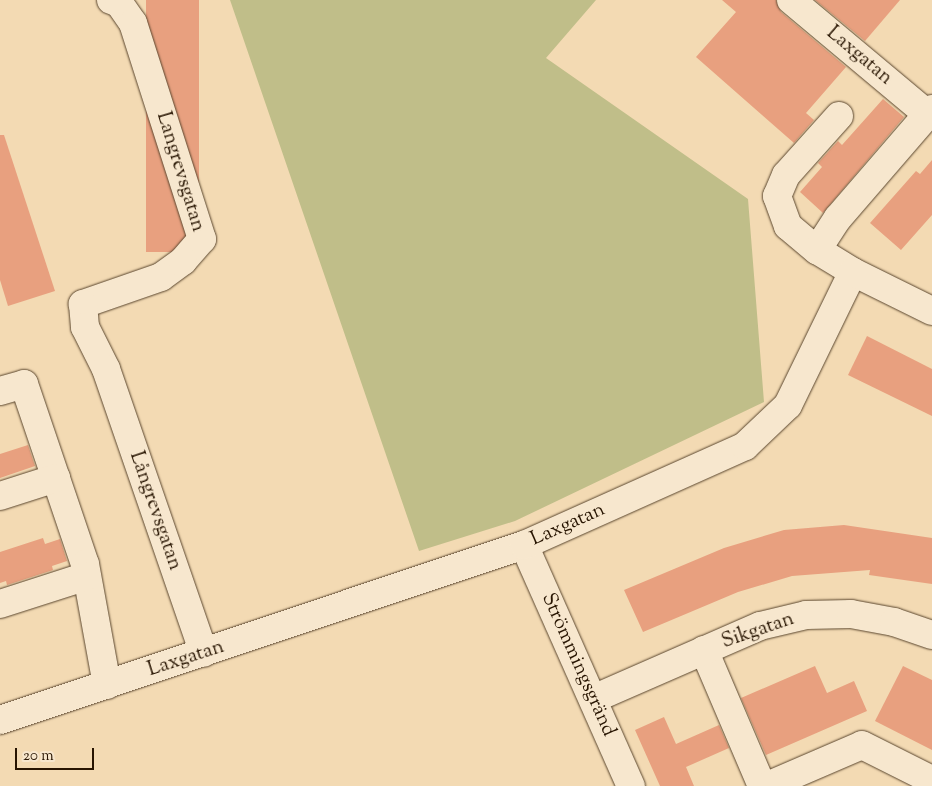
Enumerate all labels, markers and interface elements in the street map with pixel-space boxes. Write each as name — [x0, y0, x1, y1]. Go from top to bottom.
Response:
street label: Laxgatan — [821, 22, 897, 90]
street label: Langrevsgatan — [150, 109, 210, 235]
street label: Långrevsgatan — [123, 448, 187, 574]
street label: Laxgatan — [527, 498, 609, 552]
street label: Strömmingsgränd — [536, 590, 620, 740]
street label: Sikgatan — [719, 607, 797, 655]
street label: Laxgatan — [145, 635, 227, 683]
scale bar — [18, 738, 96, 770]
text: 20 m — [23, 746, 54, 767]

